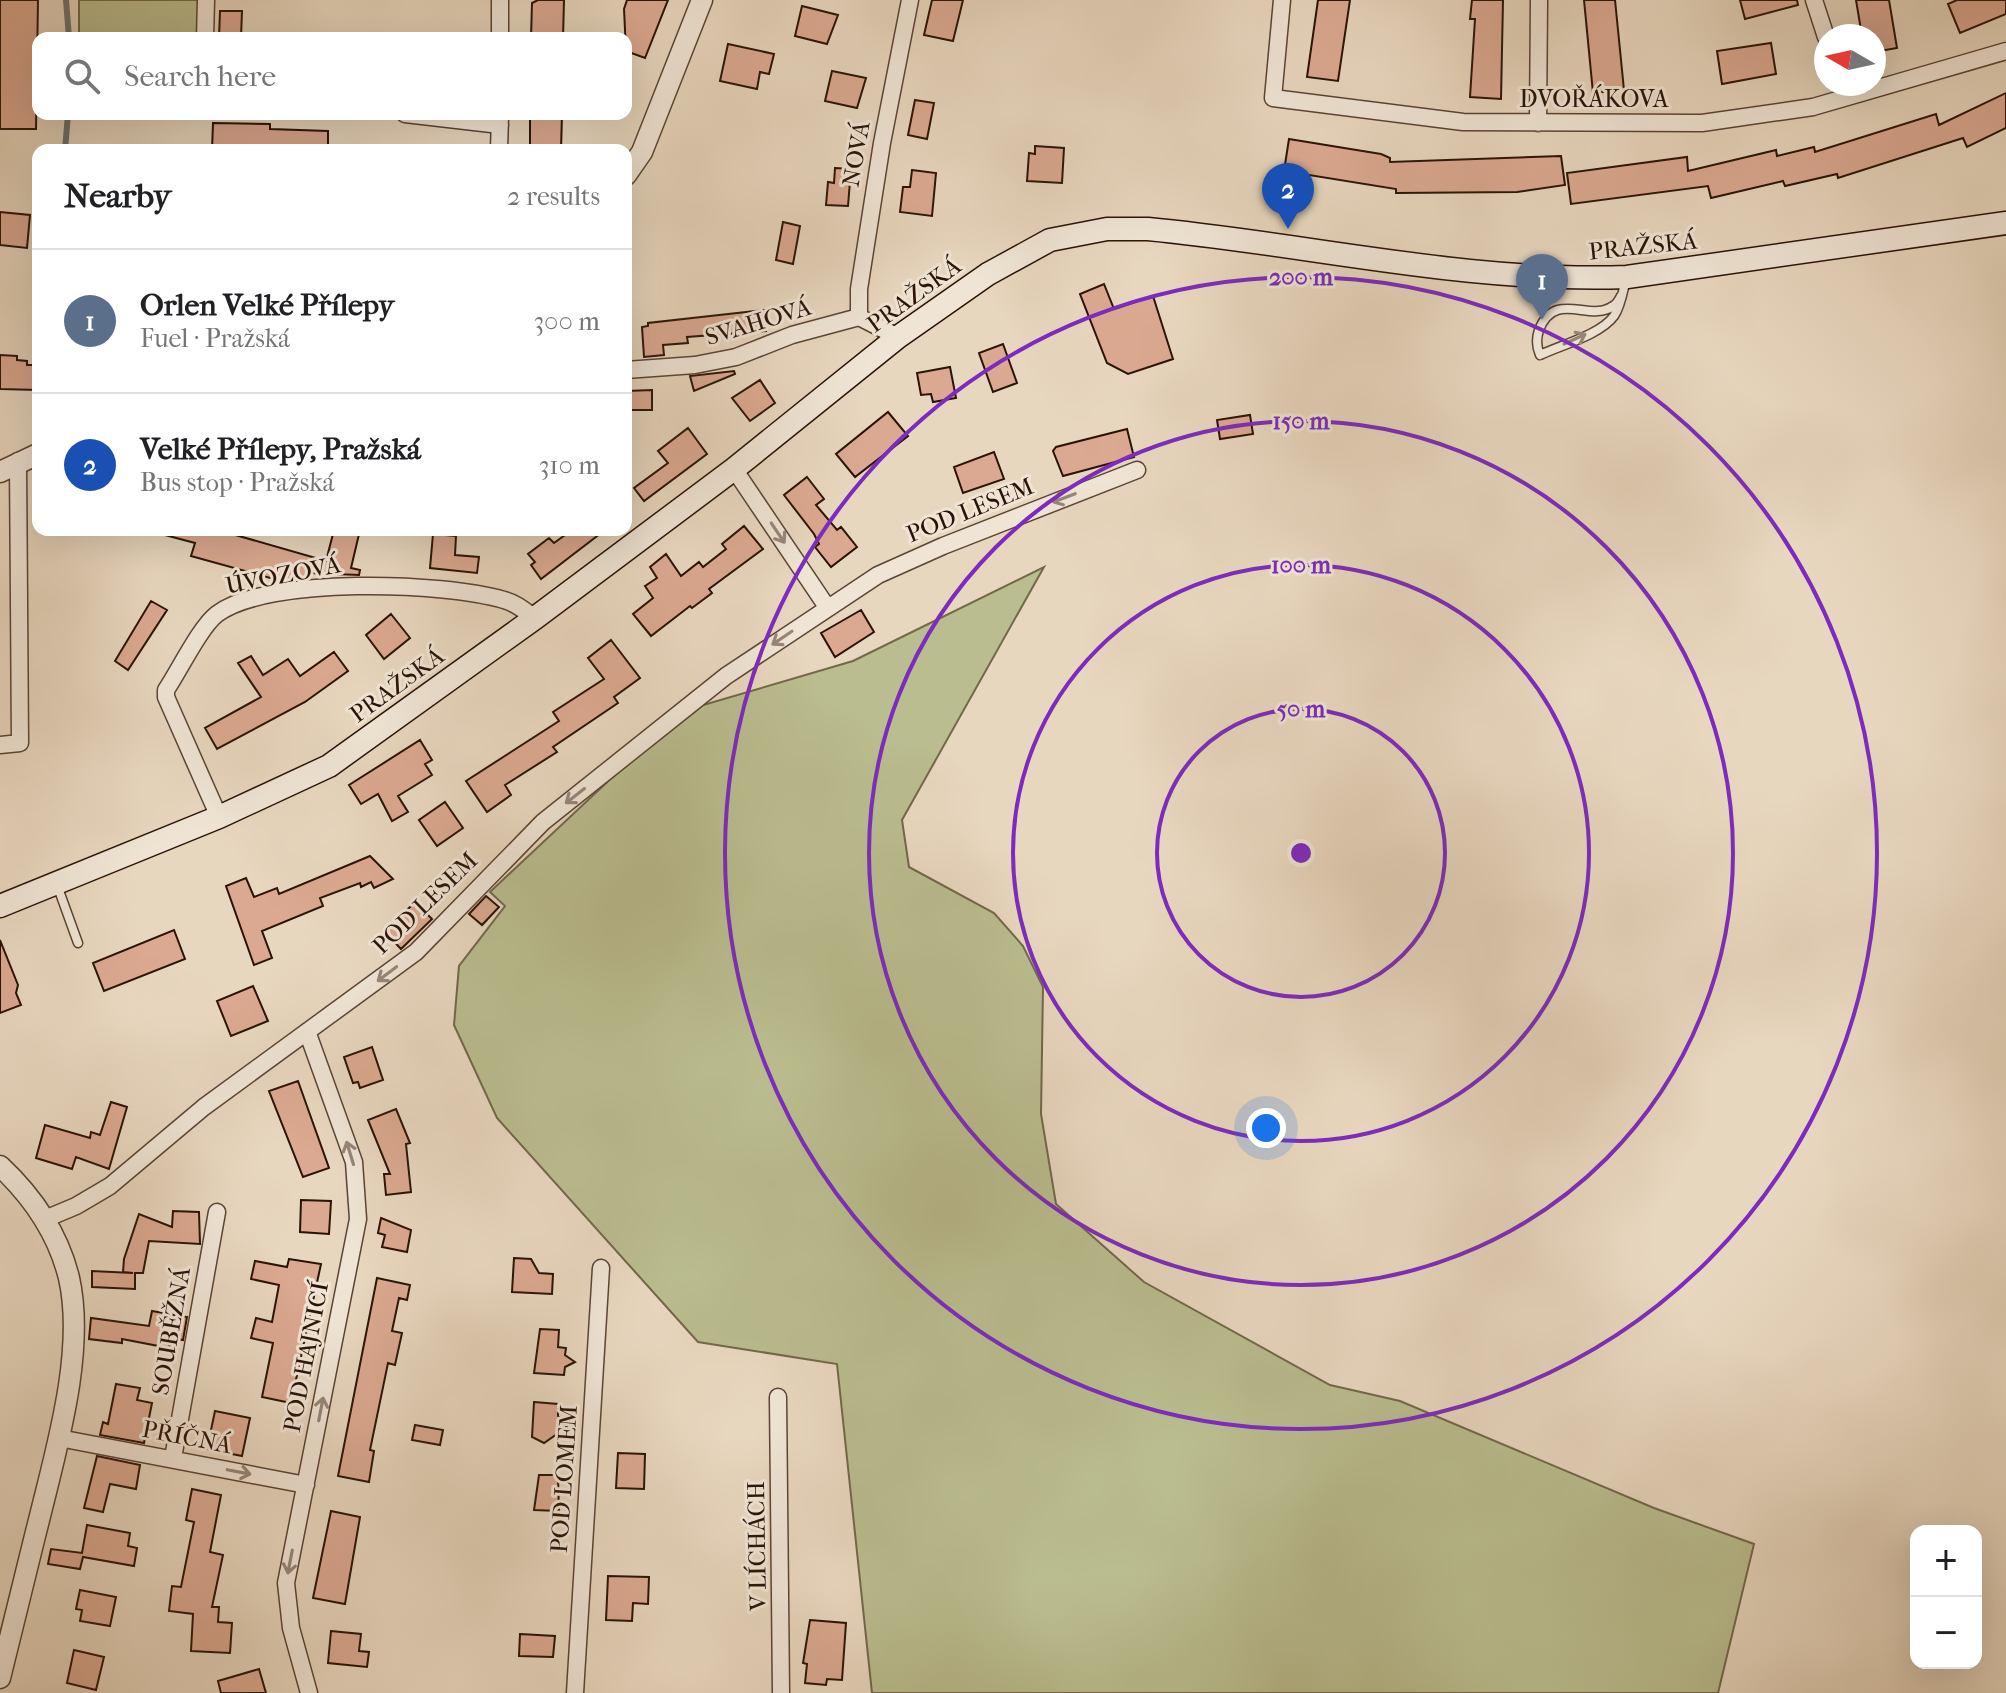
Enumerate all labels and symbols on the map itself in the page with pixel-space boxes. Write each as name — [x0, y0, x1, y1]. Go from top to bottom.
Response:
north arrow — [1814, 24, 1886, 96]
street label: DVOŘÁKOVA — [1519, 84, 1669, 113]
street label: NOVÁ — [835, 118, 876, 189]
pin: 2 — [1262, 163, 1314, 229]
street label: PRAŽSKÁ — [1587, 225, 1699, 266]
street label: PRAŽSKÁ — [861, 251, 967, 338]
pin: 1 — [1516, 254, 1568, 320]
text: 200 m — [1269, 263, 1334, 291]
street label: SVAHOVÁ — [701, 292, 815, 351]
one-way arrow — [1562, 330, 1586, 345]
text: 150 m — [1272, 407, 1331, 435]
street label: POD LESEM — [902, 472, 1038, 548]
one-way arrow — [1052, 492, 1077, 506]
one-way arrow — [770, 522, 786, 544]
street label: ÚVOZOVÁ — [223, 549, 343, 600]
text: 100 m — [1271, 551, 1332, 579]
one-way arrow — [771, 630, 793, 646]
street label: PRAŽSKÁ — [344, 641, 450, 728]
text: 50 m — [1277, 695, 1326, 723]
one-way arrow — [565, 787, 586, 805]
centre of rings — [1287, 839, 1315, 867]
street label: POD LESEM — [367, 846, 483, 960]
one-way arrow — [377, 965, 398, 982]
your location — [1246, 1108, 1286, 1148]
one-way arrow — [342, 1141, 357, 1167]
street label: SOUBĚŽNÁ — [144, 1264, 196, 1397]
street label: POD HAJNICÍ — [277, 1279, 334, 1435]
one-way arrow — [314, 1397, 329, 1422]
street label: POD LOMEM — [545, 1404, 583, 1554]
street label: PŘÍČNÁ — [140, 1414, 235, 1459]
one-way arrow — [226, 1465, 252, 1480]
street label: V LÍCHÁCH — [741, 1481, 772, 1612]
one-way arrow — [282, 1549, 297, 1574]

